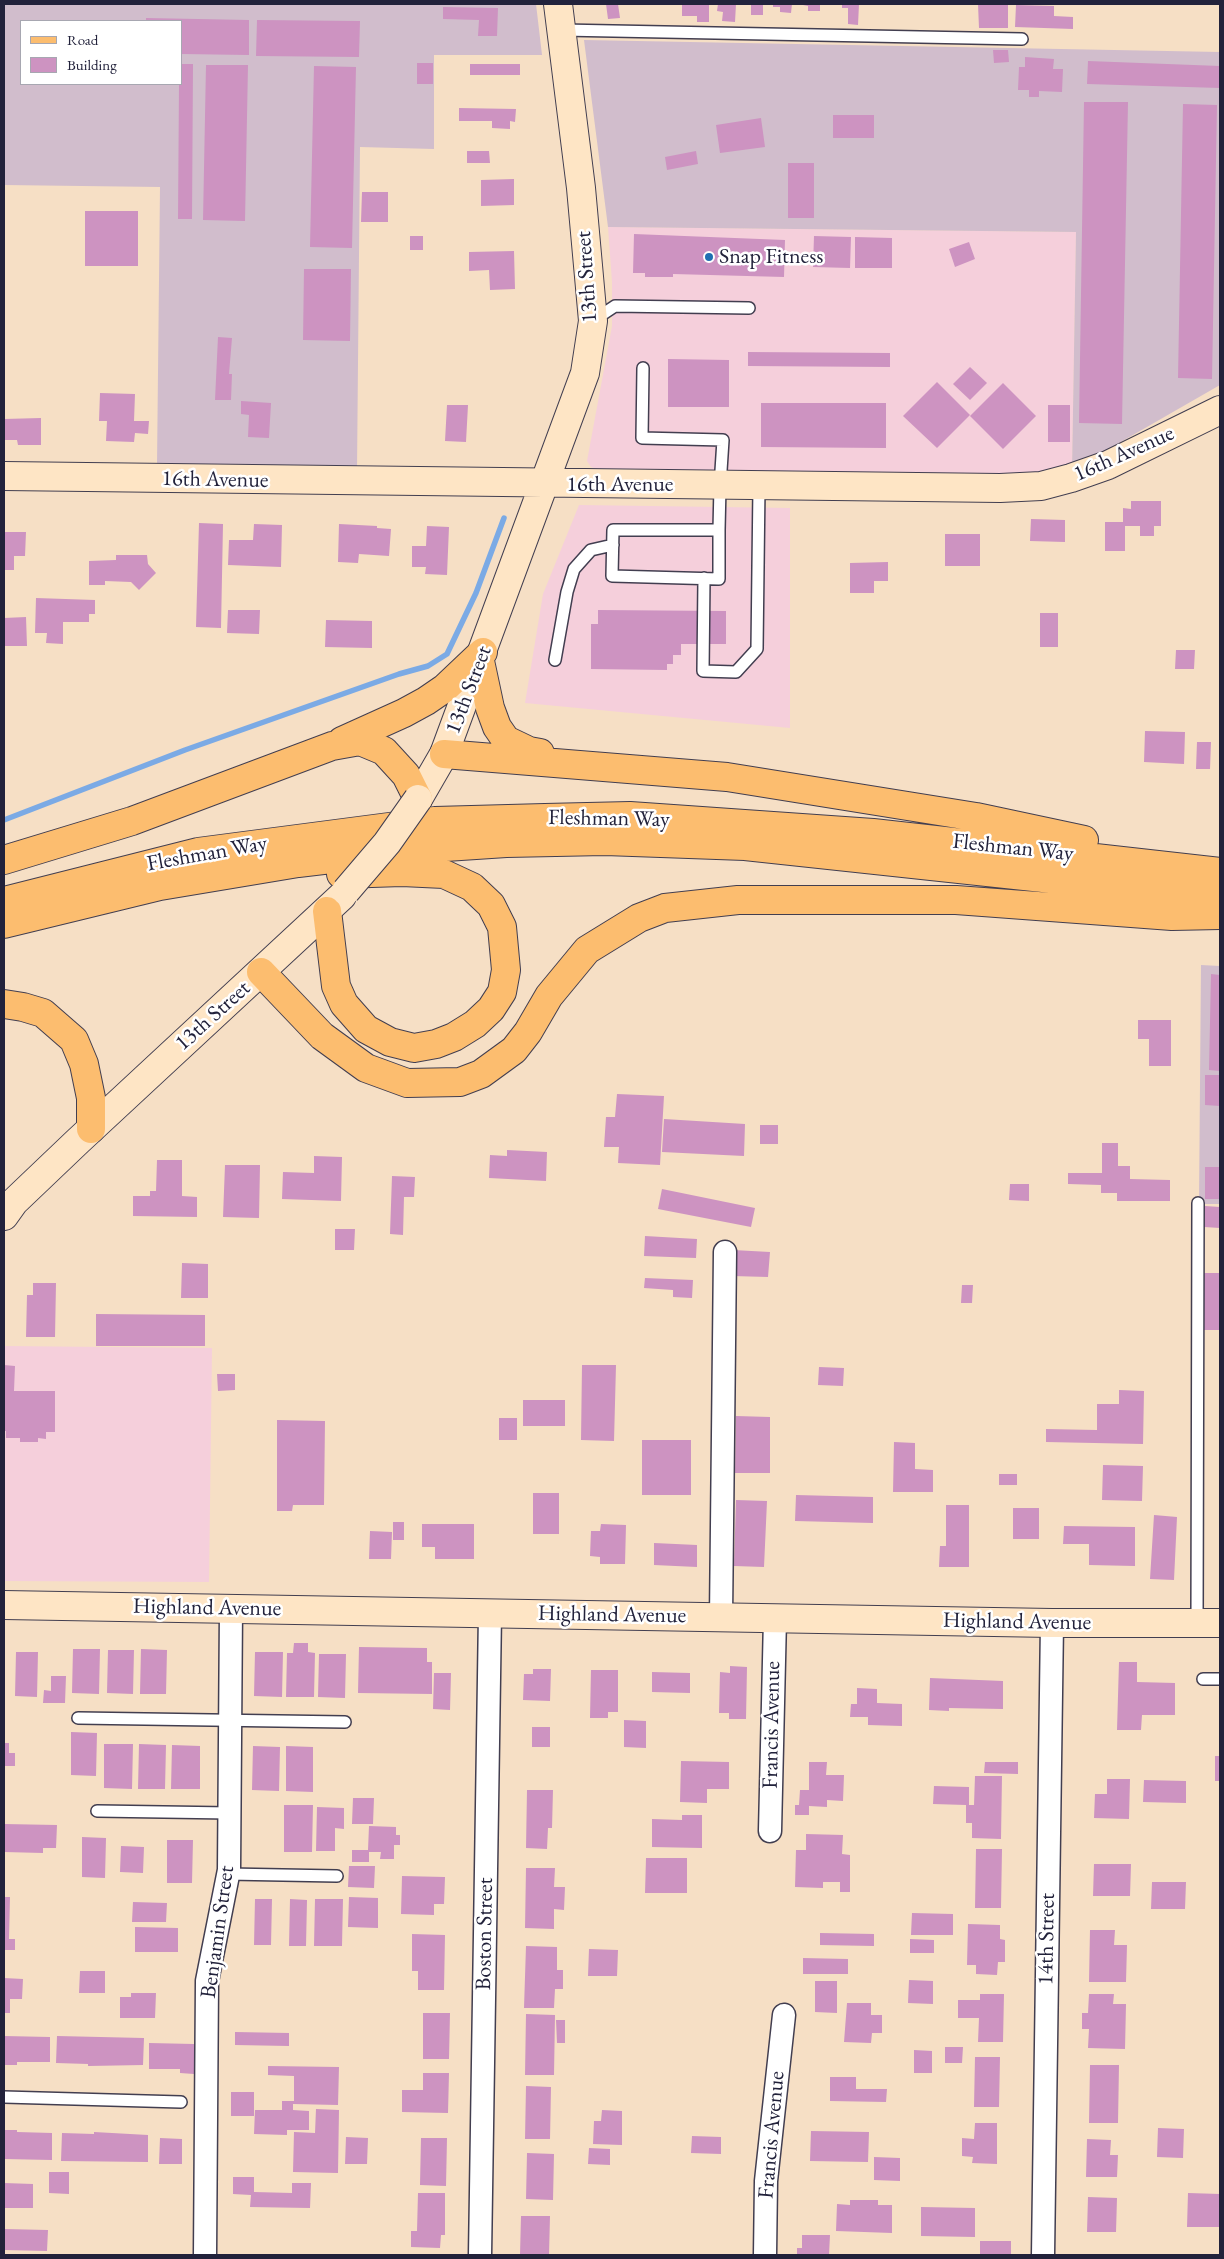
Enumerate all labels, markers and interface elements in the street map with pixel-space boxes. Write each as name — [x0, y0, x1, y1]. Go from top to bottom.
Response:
legend — [20, 20, 182, 85]
text: Road — [67, 30, 98, 49]
text: Building — [67, 55, 117, 74]
street label: 13th Street — [571, 230, 603, 324]
place label: Snap Fitness — [719, 244, 823, 270]
marker: Snap Fitness — [703, 251, 715, 263]
street label: 16th Avenue — [1070, 420, 1178, 488]
street label: 16th Avenue — [161, 466, 269, 494]
street label: 16th Avenue — [567, 472, 673, 498]
street label: 13th Street — [440, 642, 498, 738]
street label: Fleshman Way — [548, 805, 670, 833]
street label: Fleshman Way — [951, 829, 1075, 867]
street label: Fleshman Way — [145, 830, 269, 878]
street label: 13th Street — [170, 975, 256, 1057]
street label: Highland Avenue — [133, 1594, 281, 1622]
street label: Highland Avenue — [538, 1601, 686, 1629]
street label: Highland Avenue — [943, 1608, 1091, 1636]
street label: Francis Avenue — [758, 1661, 786, 1789]
street label: Benjamin Street — [196, 1864, 240, 2000]
street label: Boston Street — [471, 1877, 499, 1991]
street label: 14th Street — [1033, 1893, 1061, 1985]
street label: Francis Avenue — [753, 2070, 791, 2200]

